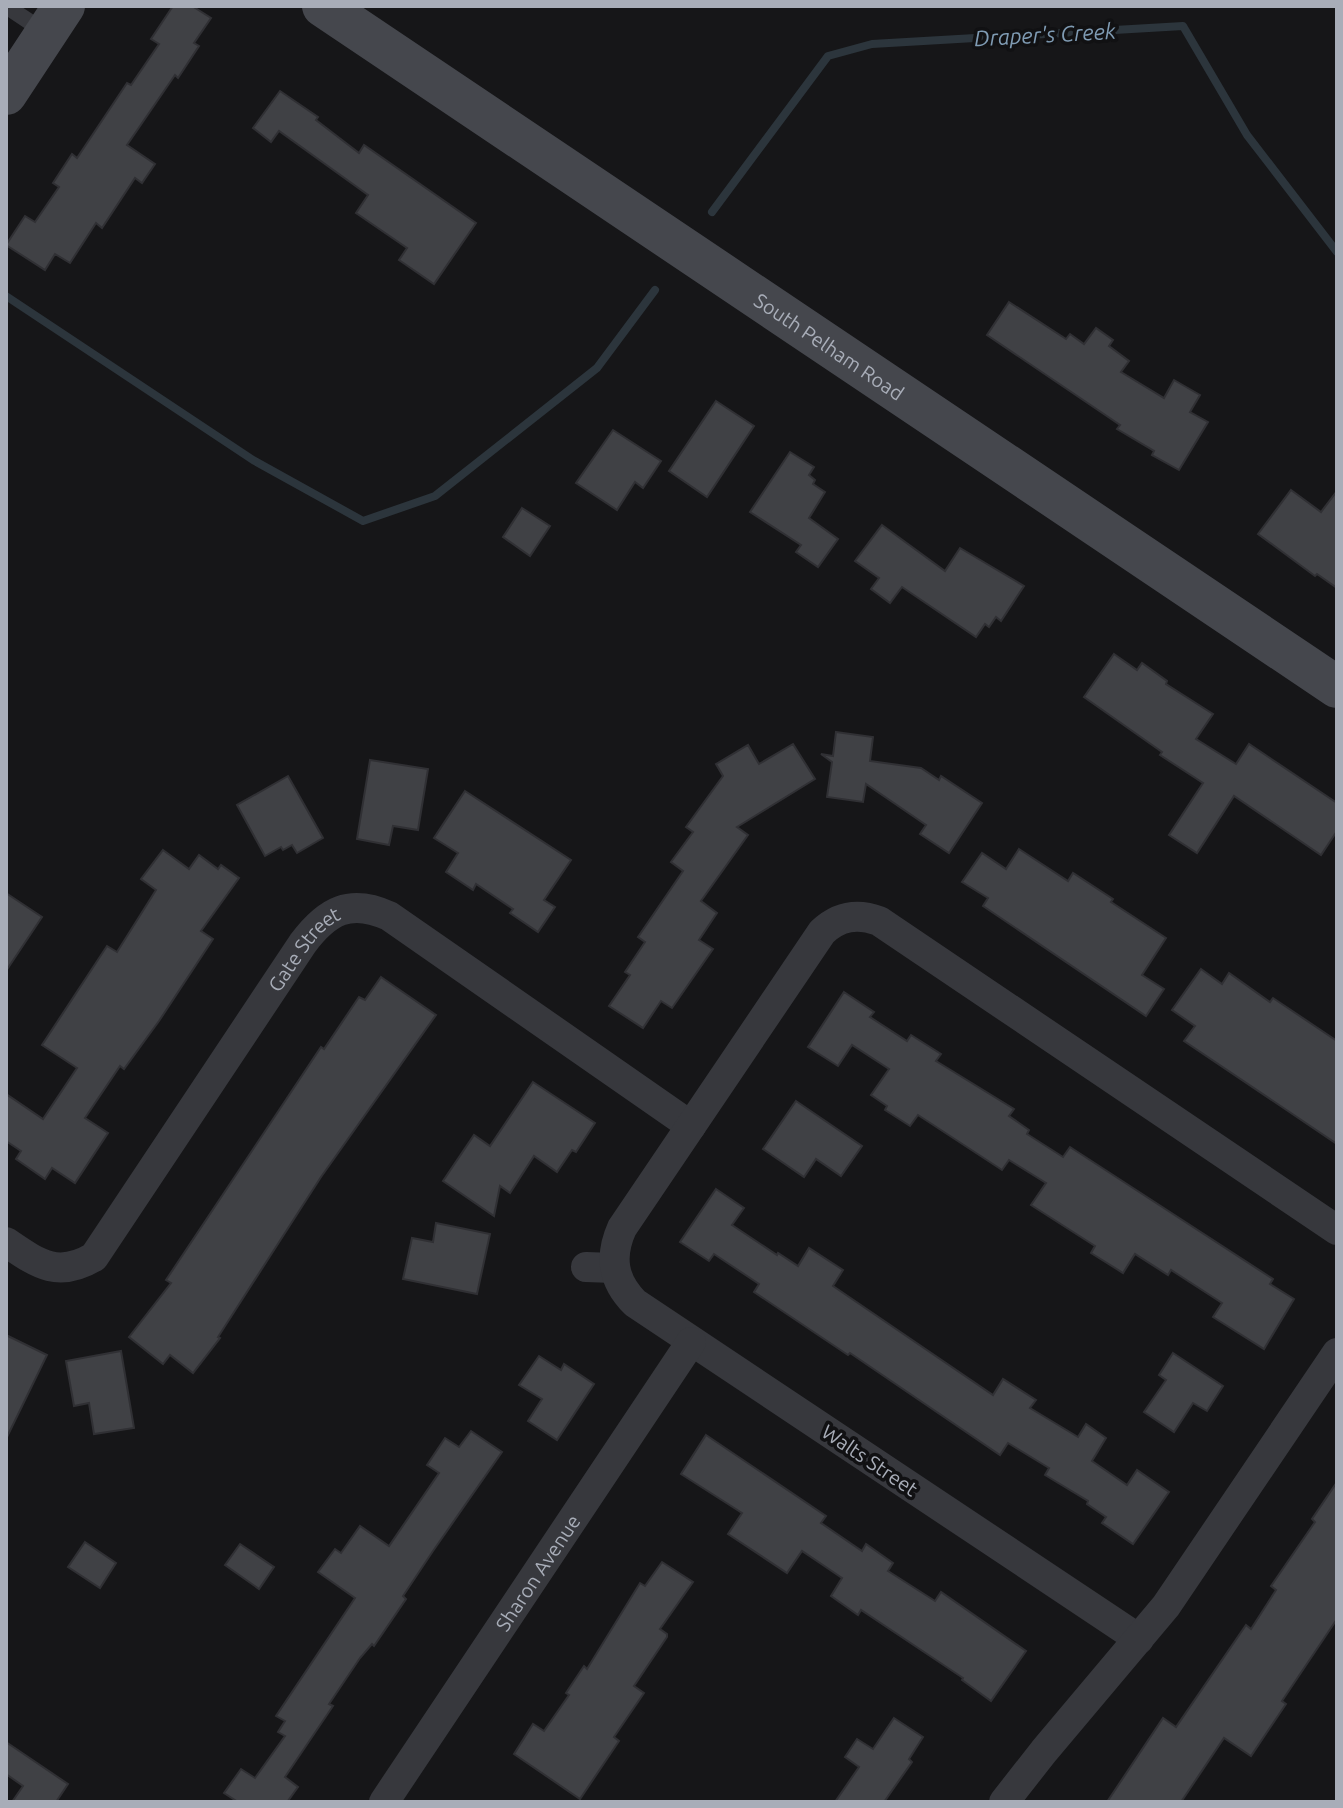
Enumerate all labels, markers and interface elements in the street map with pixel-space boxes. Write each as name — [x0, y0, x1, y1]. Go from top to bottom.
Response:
water label: Draper's Creek — [973, 18, 1117, 50]
street label: South Pelham Road — [750, 288, 908, 404]
street label: Gate Street — [263, 901, 344, 995]
street label: Walts Street — [818, 1420, 922, 1501]
street label: Sharon Avenue — [490, 1510, 584, 1635]

